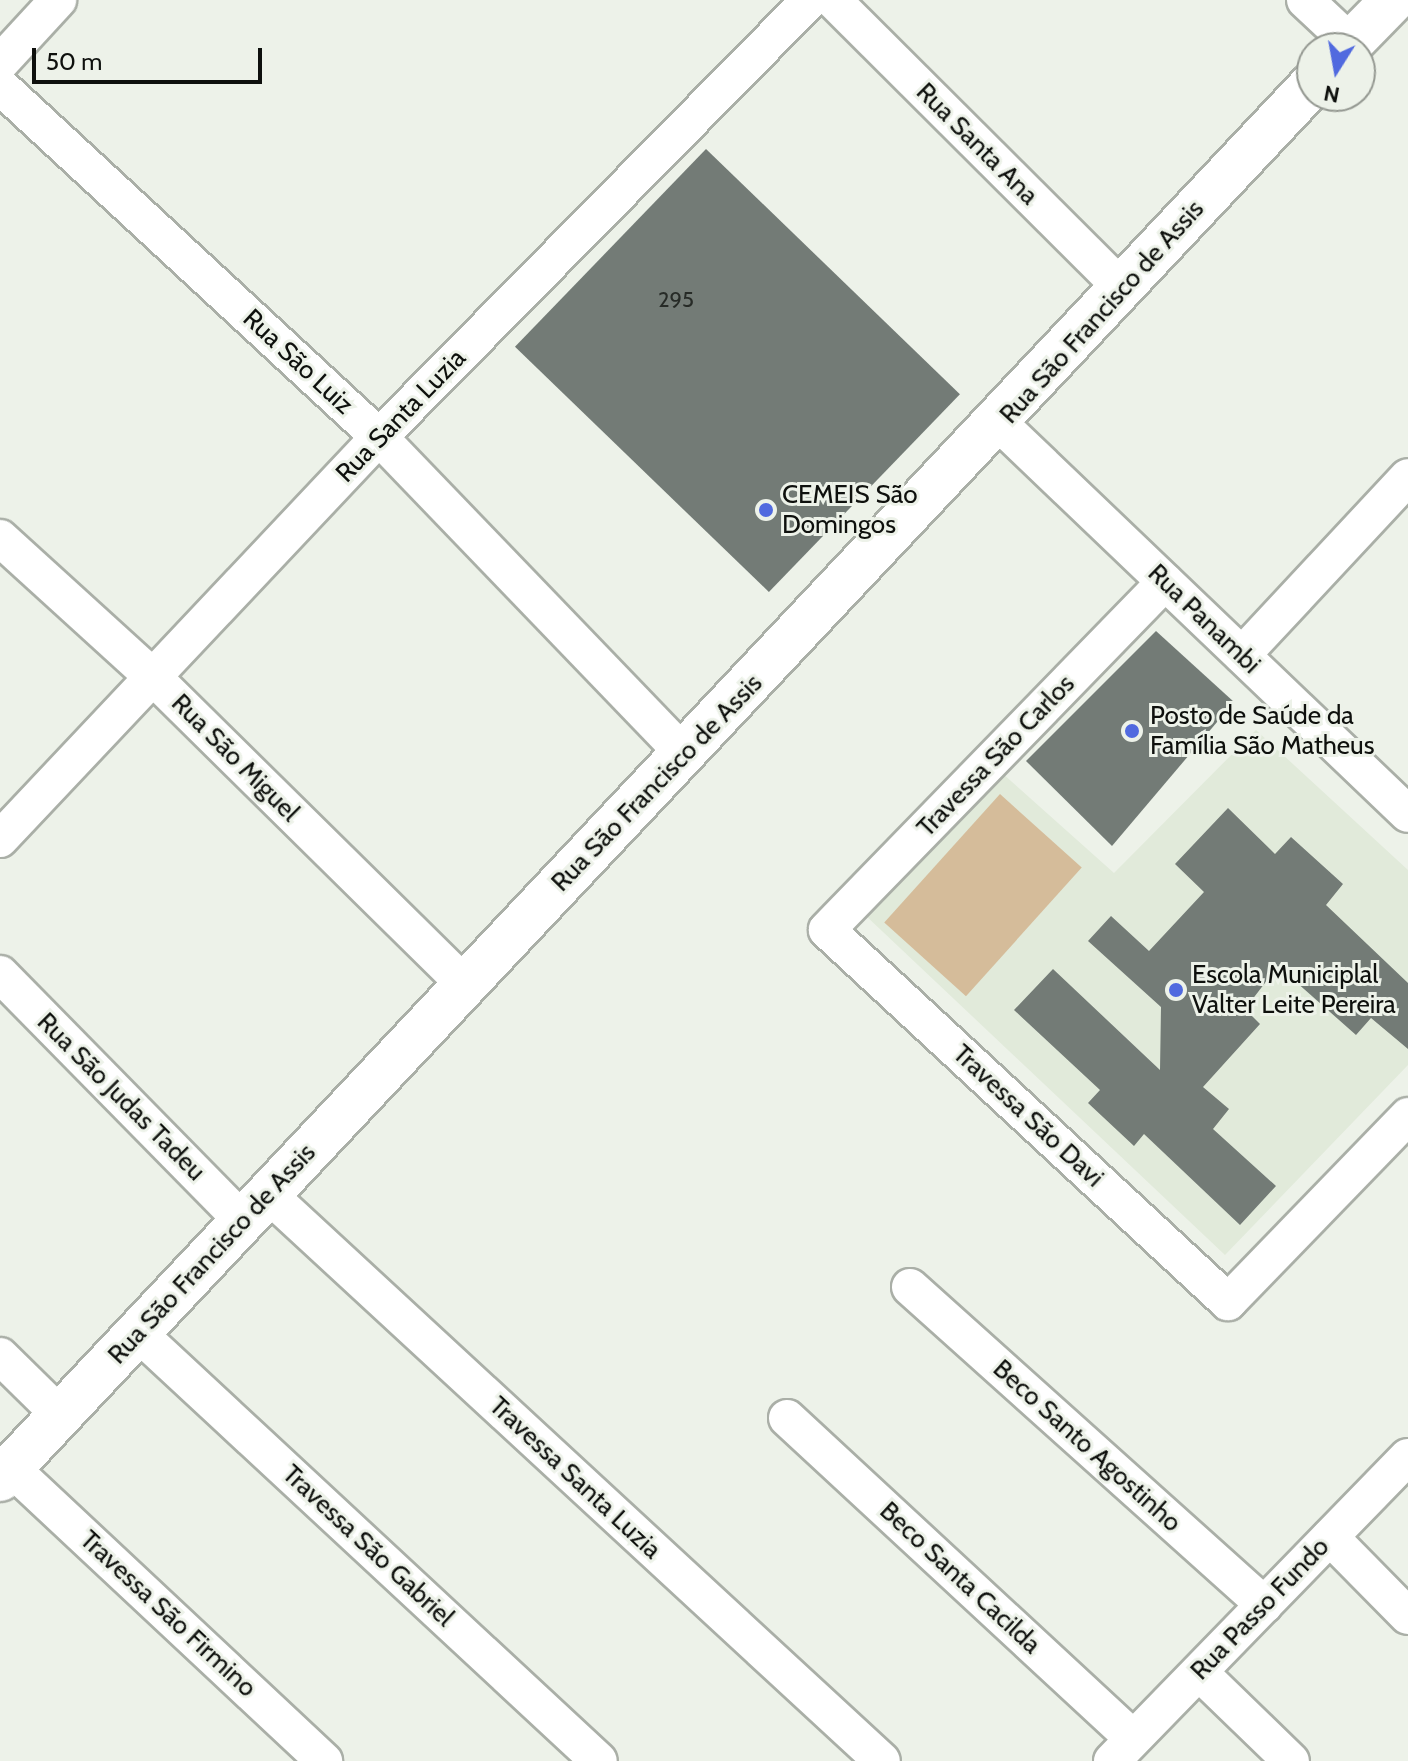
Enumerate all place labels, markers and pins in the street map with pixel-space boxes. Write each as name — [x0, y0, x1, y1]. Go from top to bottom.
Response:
place label: CEMEIS São Domingos — [782, 479, 917, 540]
marker: CEMEIS São Domingos — [757, 501, 775, 519]
place label: Posto de Saúde da Família São Matheus — [1150, 700, 1374, 762]
marker: Posto de Saúde da Família São Matheus — [1121, 720, 1143, 742]
place label: Escola Municiplal Valter Leite Pereira — [1192, 959, 1396, 1020]
marker: Escola Municiplal Valter Leite Pereira — [1167, 981, 1185, 999]

